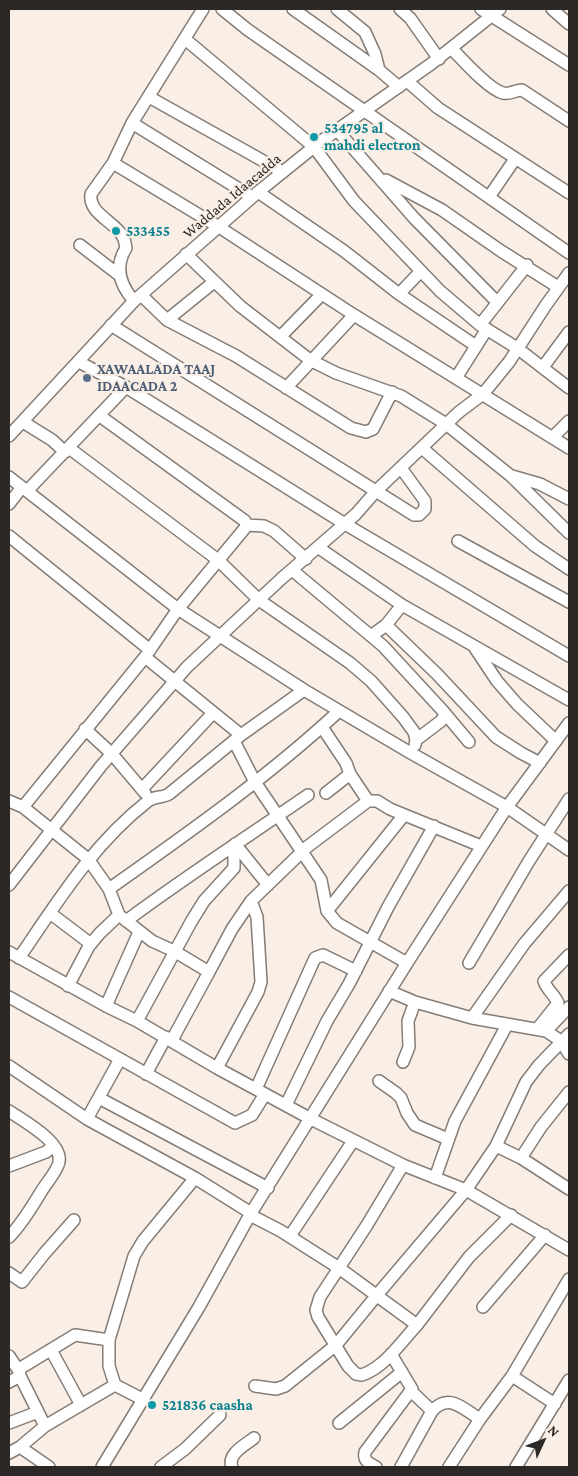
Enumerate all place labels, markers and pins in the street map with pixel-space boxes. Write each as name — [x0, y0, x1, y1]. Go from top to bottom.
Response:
place label: 534795 al mahdi electron — [324, 119, 421, 154]
marker: 534795 al mahdi electron — [308, 131, 320, 143]
place label: 533455 — [126, 222, 170, 240]
marker: 533455 — [110, 225, 122, 237]
place label: XAWAALADA TAAJ IDAACADA 2 — [97, 360, 215, 395]
marker: XAWAALADA TAAJ IDAACADA 2 — [81, 372, 93, 384]
place label: 521836 caasha — [162, 1396, 253, 1414]
marker: 521836 caasha — [146, 1399, 158, 1411]

